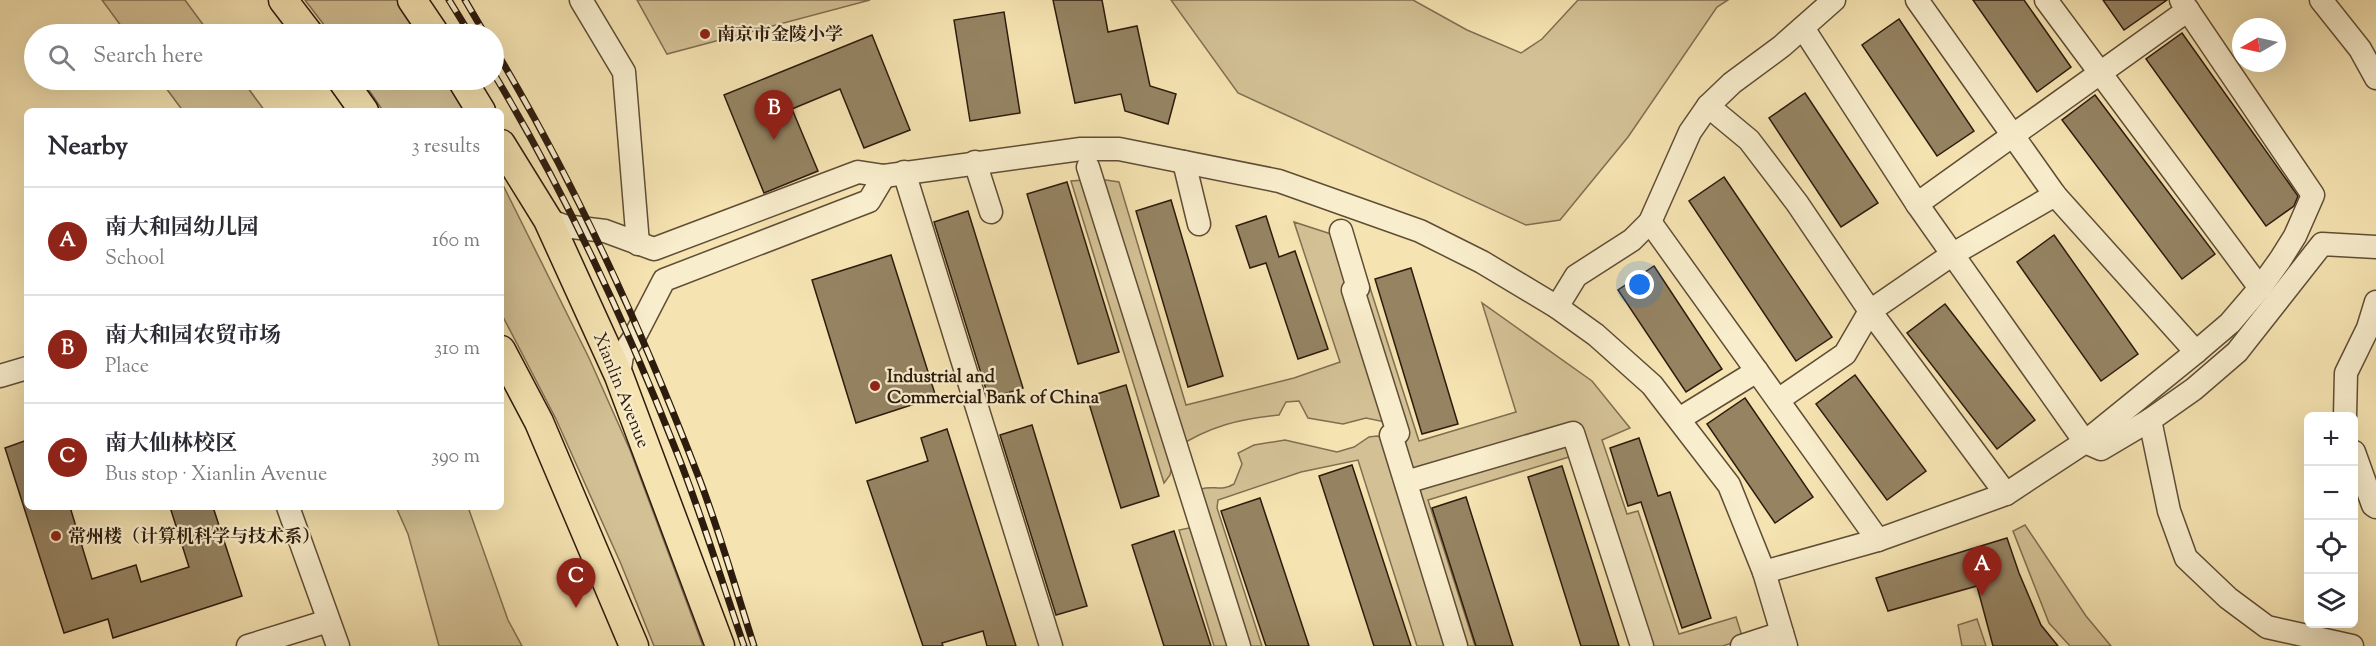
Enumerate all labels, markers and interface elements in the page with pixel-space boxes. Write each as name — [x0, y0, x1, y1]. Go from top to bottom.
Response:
north arrow — [2232, 18, 2286, 72]
place label: 南京市金陵小学 — [717, 23, 843, 49]
search box — [24, 24, 504, 90]
marker: 南京市金陵小学 — [698, 27, 712, 41]
icon: search — [45, 41, 78, 74]
text: Search here — [93, 41, 203, 73]
pin: B — [754, 90, 794, 140]
text: Nearby — [48, 129, 128, 166]
text: 3 results — [411, 133, 480, 162]
text: 南大和园幼儿园 — [105, 213, 259, 245]
text: A — [59, 227, 76, 256]
text: 160 m — [432, 227, 480, 256]
text: School — [105, 245, 165, 274]
your location — [1625, 270, 1654, 299]
text: 南大和园农贸市场 — [105, 321, 281, 353]
street label: Xianlin Avenue — [585, 329, 655, 452]
text: B — [61, 335, 74, 364]
text: 310 m — [434, 335, 480, 364]
text: Place — [105, 353, 149, 382]
place label: Industrial and Commercial Bank of China — [887, 365, 1100, 412]
marker: Industrial and Commercial Bank of China — [868, 379, 882, 393]
map controls — [2304, 412, 2358, 628]
button: + — [2304, 412, 2358, 466]
text: 南大仙林校区 — [105, 429, 237, 461]
text: C — [59, 443, 76, 472]
text: 390 m — [431, 443, 480, 472]
text: Bus stop · Xianlin Avenue — [105, 461, 327, 490]
button: − — [2304, 466, 2358, 520]
button: locate — [2304, 520, 2358, 574]
place label: 常州楼（计算机科学与技术系） — [68, 525, 320, 551]
marker: 常州楼（计算机科学与技术系） — [49, 529, 63, 543]
pin: A — [1962, 546, 2002, 596]
pin: C — [556, 558, 596, 608]
button: layers — [2304, 574, 2358, 628]

